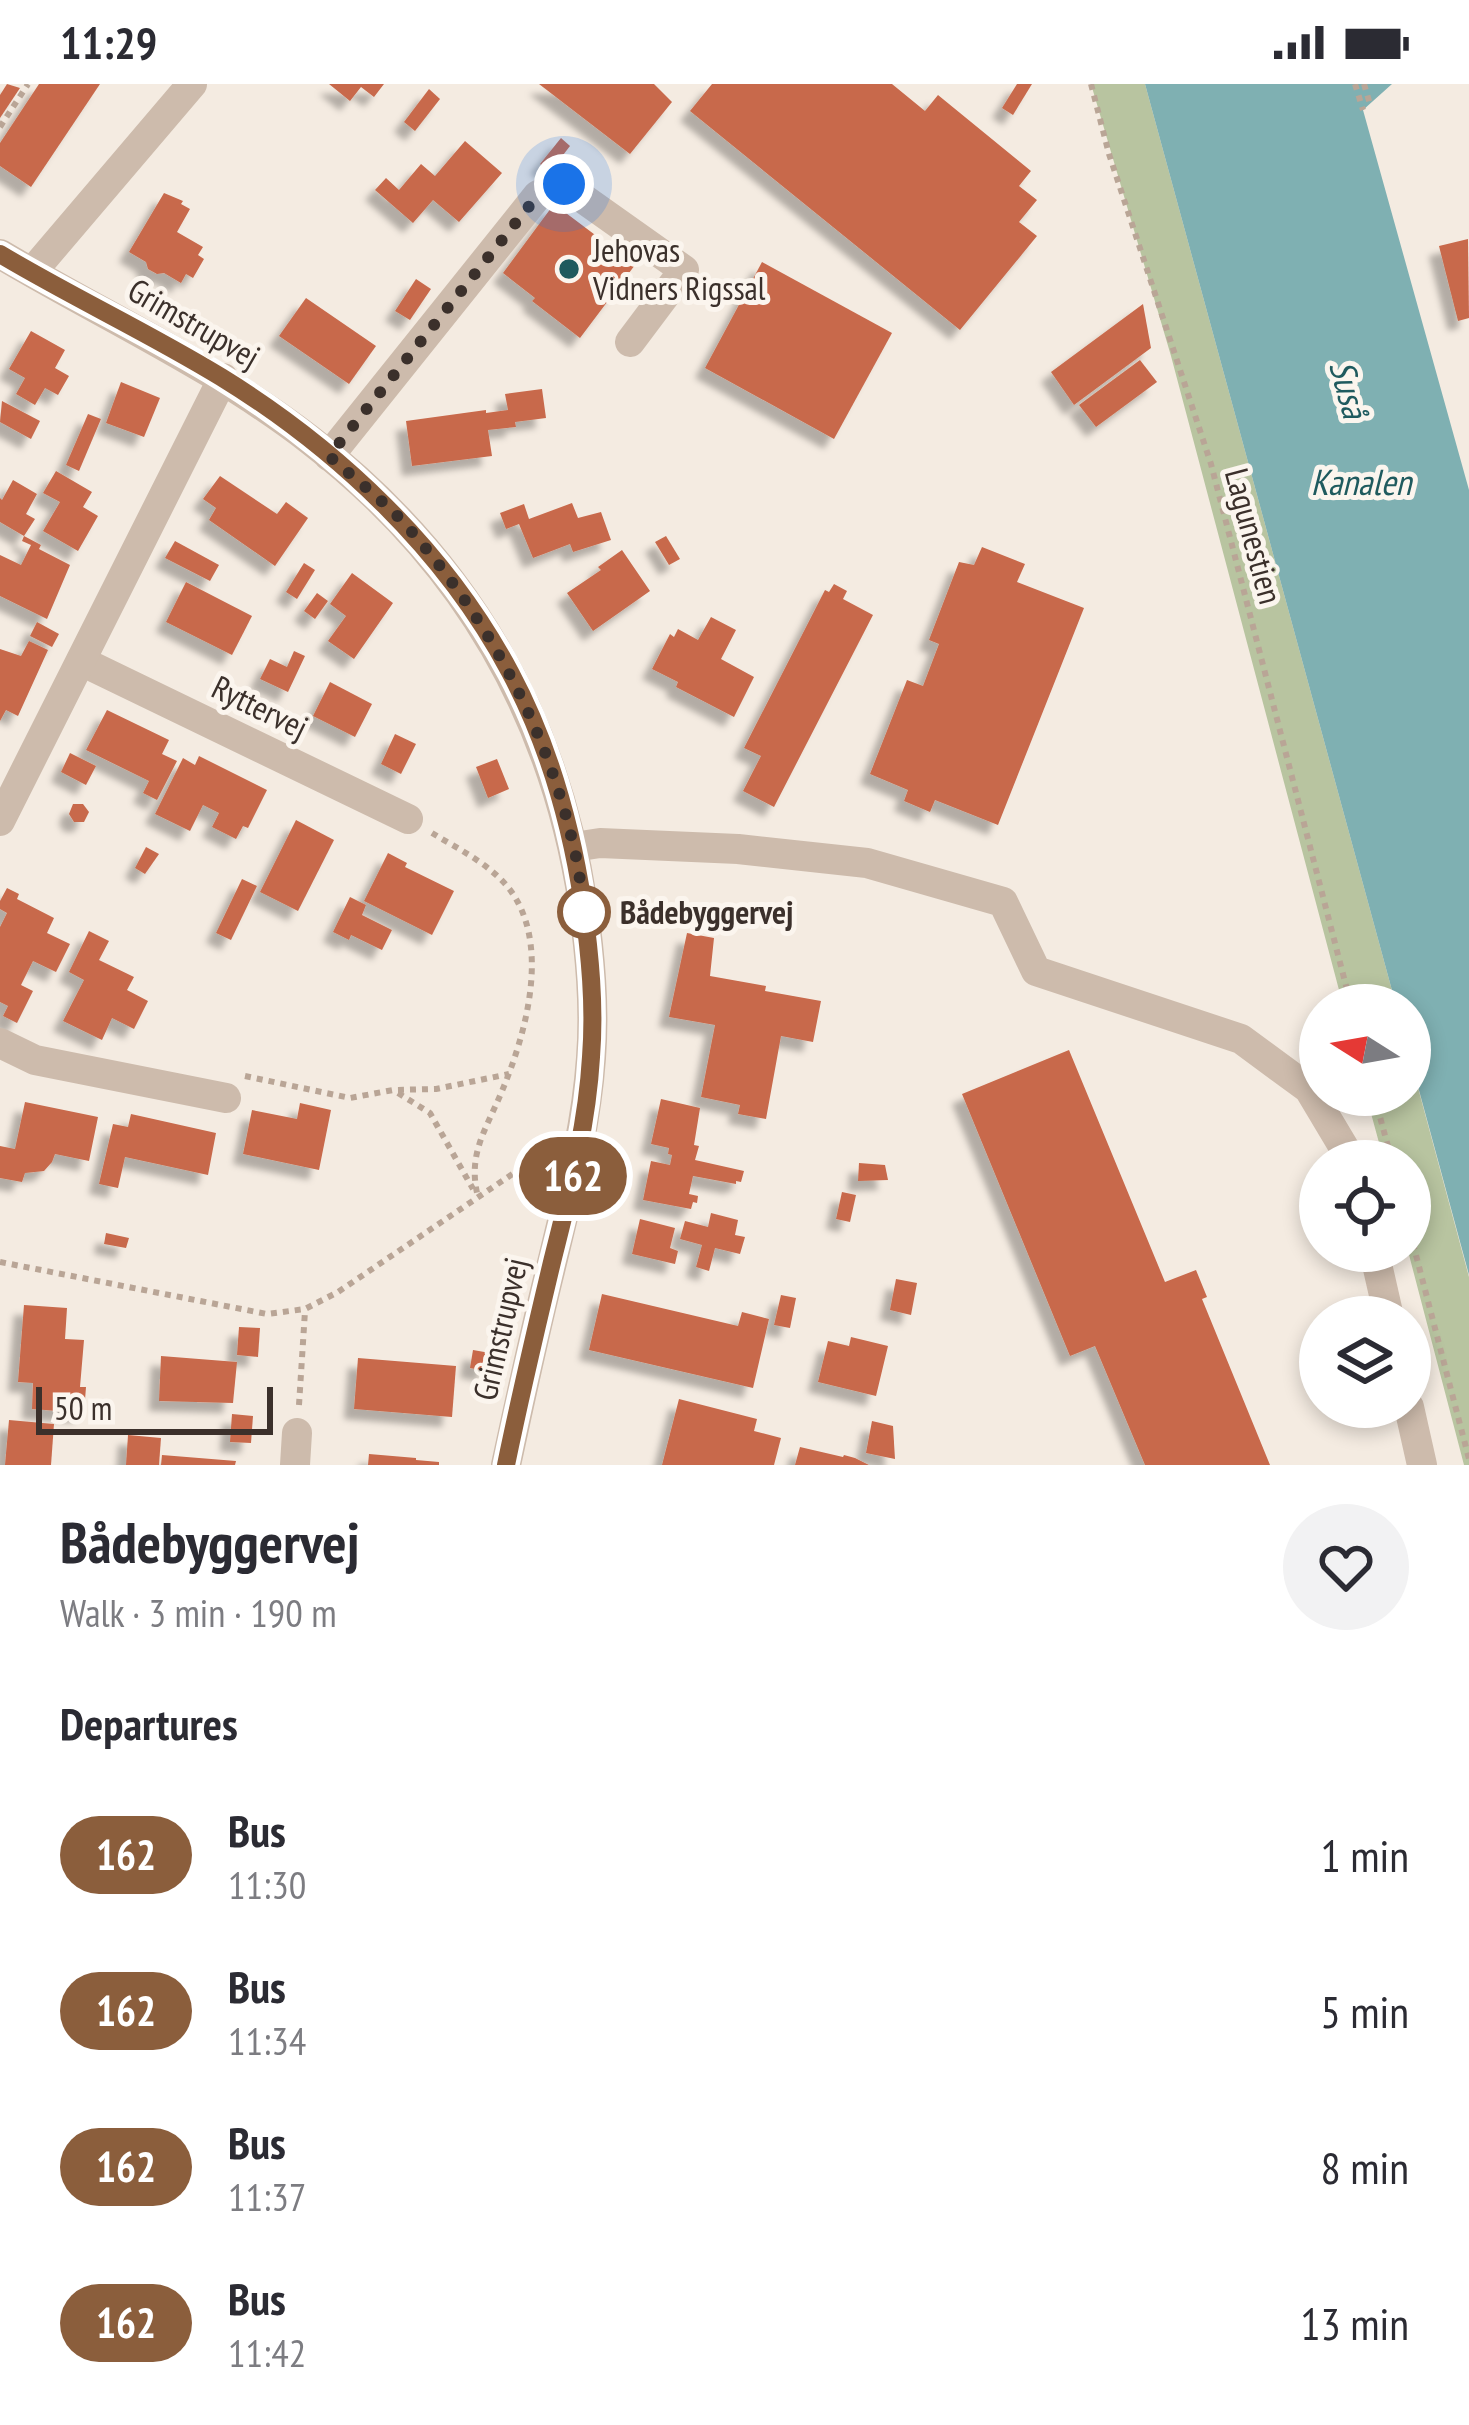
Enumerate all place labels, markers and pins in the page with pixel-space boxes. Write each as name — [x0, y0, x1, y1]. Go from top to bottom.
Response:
place label: Jehovas Vidners Rigssal — [592, 228, 766, 309]
marker: Jehovas Vidners Rigssal — [556, 256, 582, 282]
marker: Bådebyggervej — [559, 887, 609, 937]
place label: Bådebyggervej — [620, 890, 793, 933]

